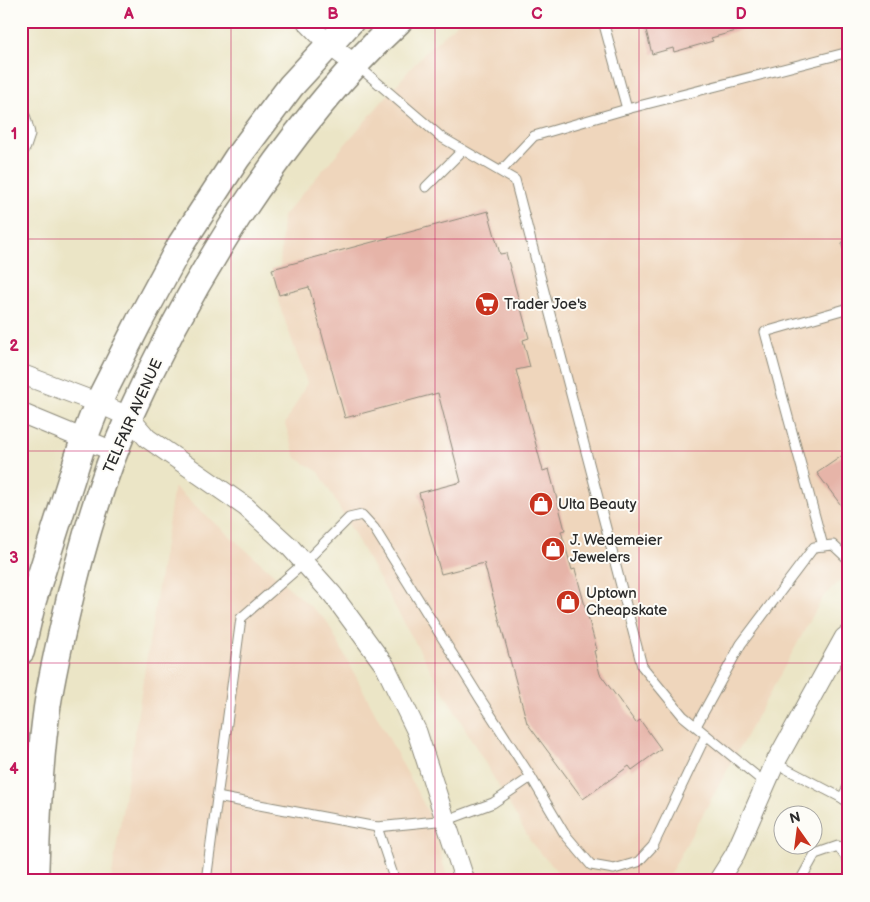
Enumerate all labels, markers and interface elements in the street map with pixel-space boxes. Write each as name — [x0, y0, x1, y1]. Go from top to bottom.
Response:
text: A — [123, 5, 134, 24]
text: B — [327, 5, 339, 24]
text: C — [531, 5, 543, 24]
text: D — [735, 5, 747, 24]
text: 1 — [11, 125, 17, 144]
supermarket icon: Trader Joe's — [474, 291, 500, 317]
place label: Trader Joe's — [504, 295, 587, 314]
text: 2 — [9, 337, 19, 356]
street label: TELFAIR AVENUE — [99, 356, 167, 476]
shop icon: Ulta Beauty — [528, 491, 554, 517]
place label: Ulta Beauty — [558, 495, 637, 514]
place label: J. Wedemeier Jewelers — [570, 531, 663, 567]
shop icon: J. Wedemeier Jewelers — [540, 536, 566, 562]
text: 3 — [9, 549, 19, 568]
place label: Uptown Cheapskate — [586, 584, 667, 620]
shop icon: Uptown Cheapskate — [555, 589, 581, 615]
text: 4 — [9, 760, 19, 779]
north arrow — [772, 804, 822, 854]
text: N — [788, 808, 802, 827]

